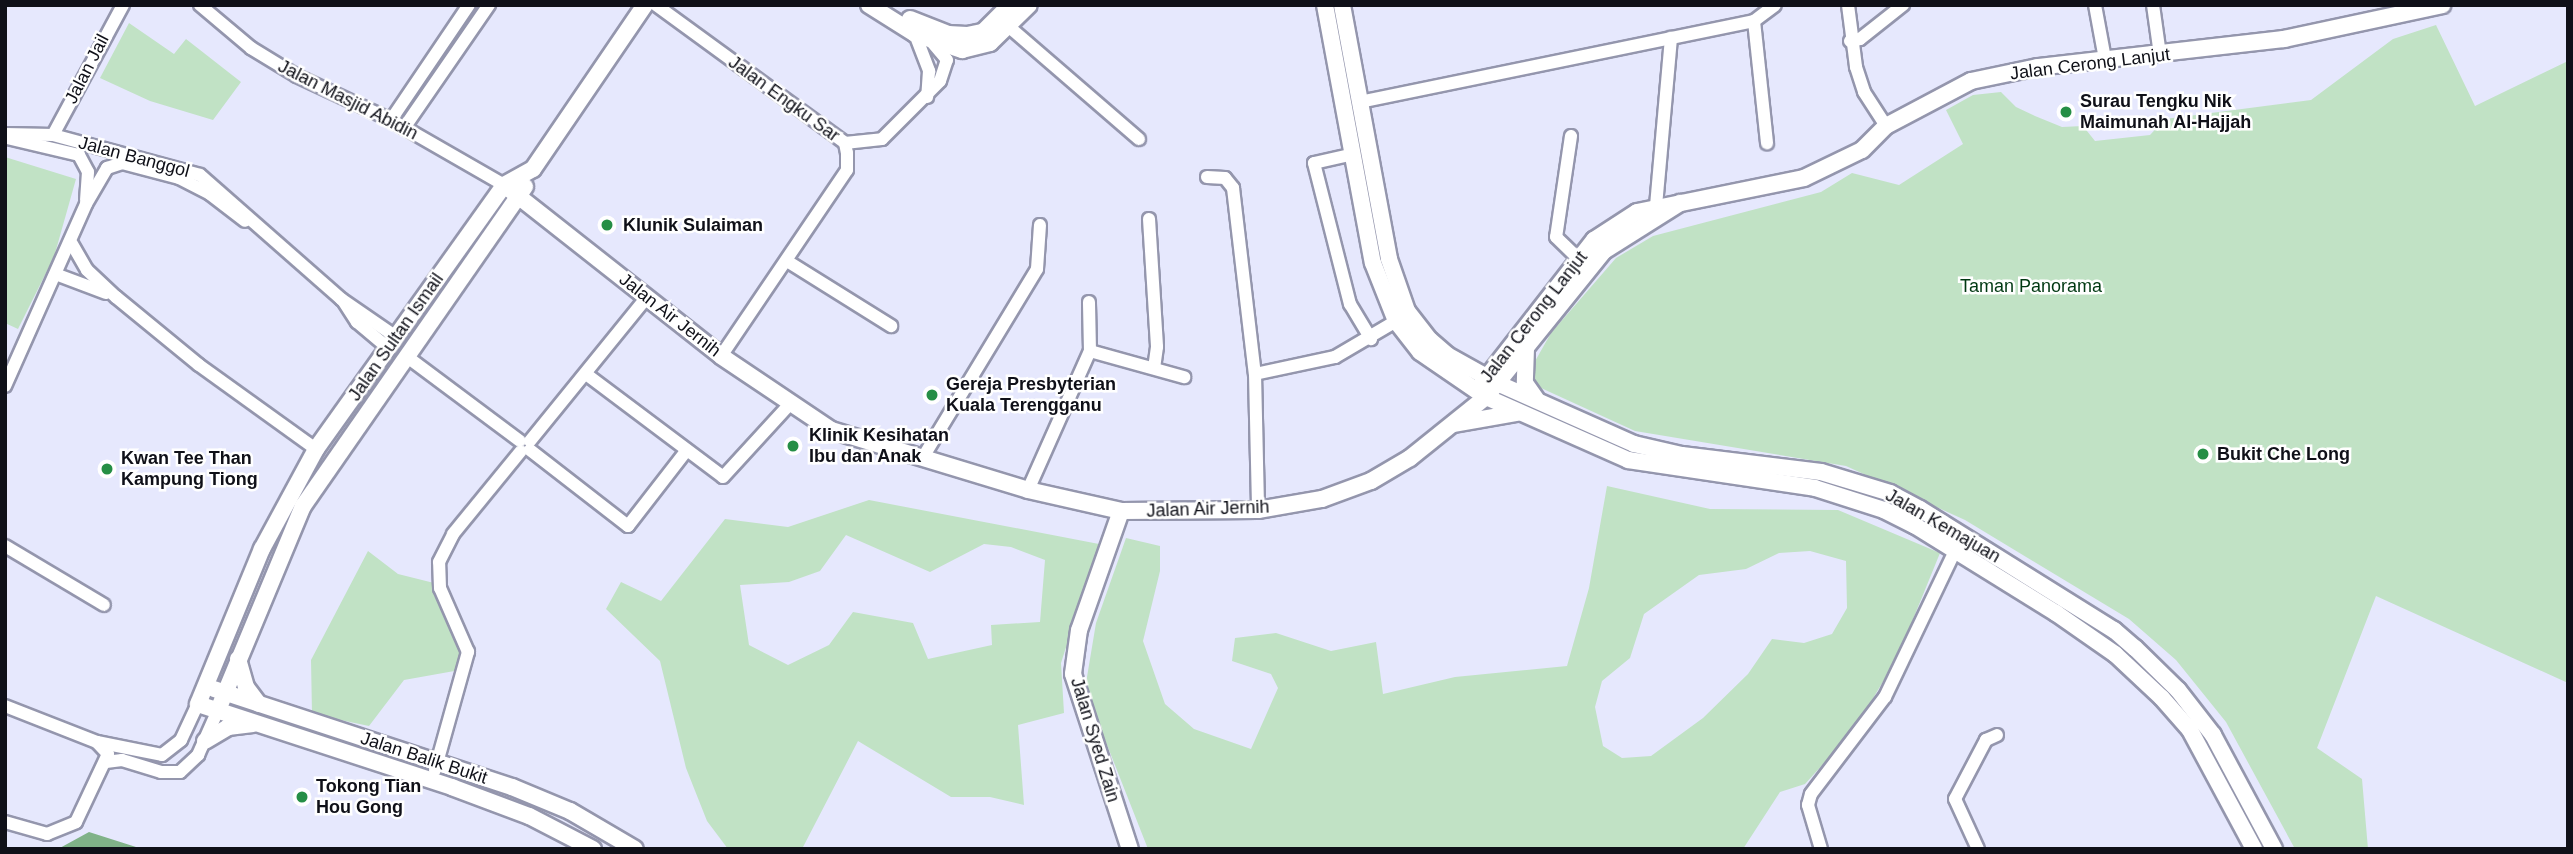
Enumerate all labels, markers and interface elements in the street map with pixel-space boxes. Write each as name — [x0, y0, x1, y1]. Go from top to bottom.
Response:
street label: Jalan Jail — [60, 31, 114, 107]
street label: Jalan Cerong Lanjut — [2009, 43, 2171, 85]
street label: Jalan Engku Sar — [724, 51, 844, 147]
street label: Jalan Masjid Abidin — [274, 55, 422, 145]
place label: Surau Tengku Nik Maimunah Al-Hajjah — [2080, 91, 2252, 134]
marker: Surau Tengku Nik Maimunah Al-Hajjah — [2058, 104, 2074, 120]
street label: Jalan Banggol — [76, 132, 192, 182]
place label: Klunik Sulaiman — [623, 214, 763, 236]
marker: Klunik Sulaiman — [597, 215, 617, 235]
street label: Jalan Cerong Lanjut — [1476, 247, 1592, 387]
street label: Jalan Air Jernih — [614, 268, 726, 362]
street label: Jalan Sultan Ismail — [344, 269, 448, 405]
park label: Taman Panorama — [1960, 275, 2102, 297]
place label: Gereja Presbyterian Kuala Terengganu — [946, 374, 1116, 416]
marker: Gereja Presbyterian Kuala Terengganu — [924, 387, 940, 403]
place label: Klinik Kesihatan Ibu dan Anak — [809, 425, 949, 467]
marker: Klinik Kesihatan Ibu dan Anak — [783, 436, 803, 456]
place label: Bukit Che Long — [2217, 443, 2350, 465]
marker: Bukit Che Long — [2195, 446, 2211, 462]
place label: Kwan Tee Than Kampung Tiong — [121, 448, 258, 490]
marker: Kwan Tee Than Kampung Tiong — [99, 461, 115, 477]
street label: Jalan Kemajuan — [1882, 484, 2004, 568]
street label: Jalan Air Jernih — [1146, 496, 1270, 522]
street label: Jalan Syed Zain — [1066, 675, 1124, 805]
street label: Jalan Balik Bukit — [358, 727, 490, 789]
place label: Tokong Tian Hou Gong — [316, 776, 421, 818]
marker: Tokong Tian Hou Gong — [294, 789, 310, 805]

